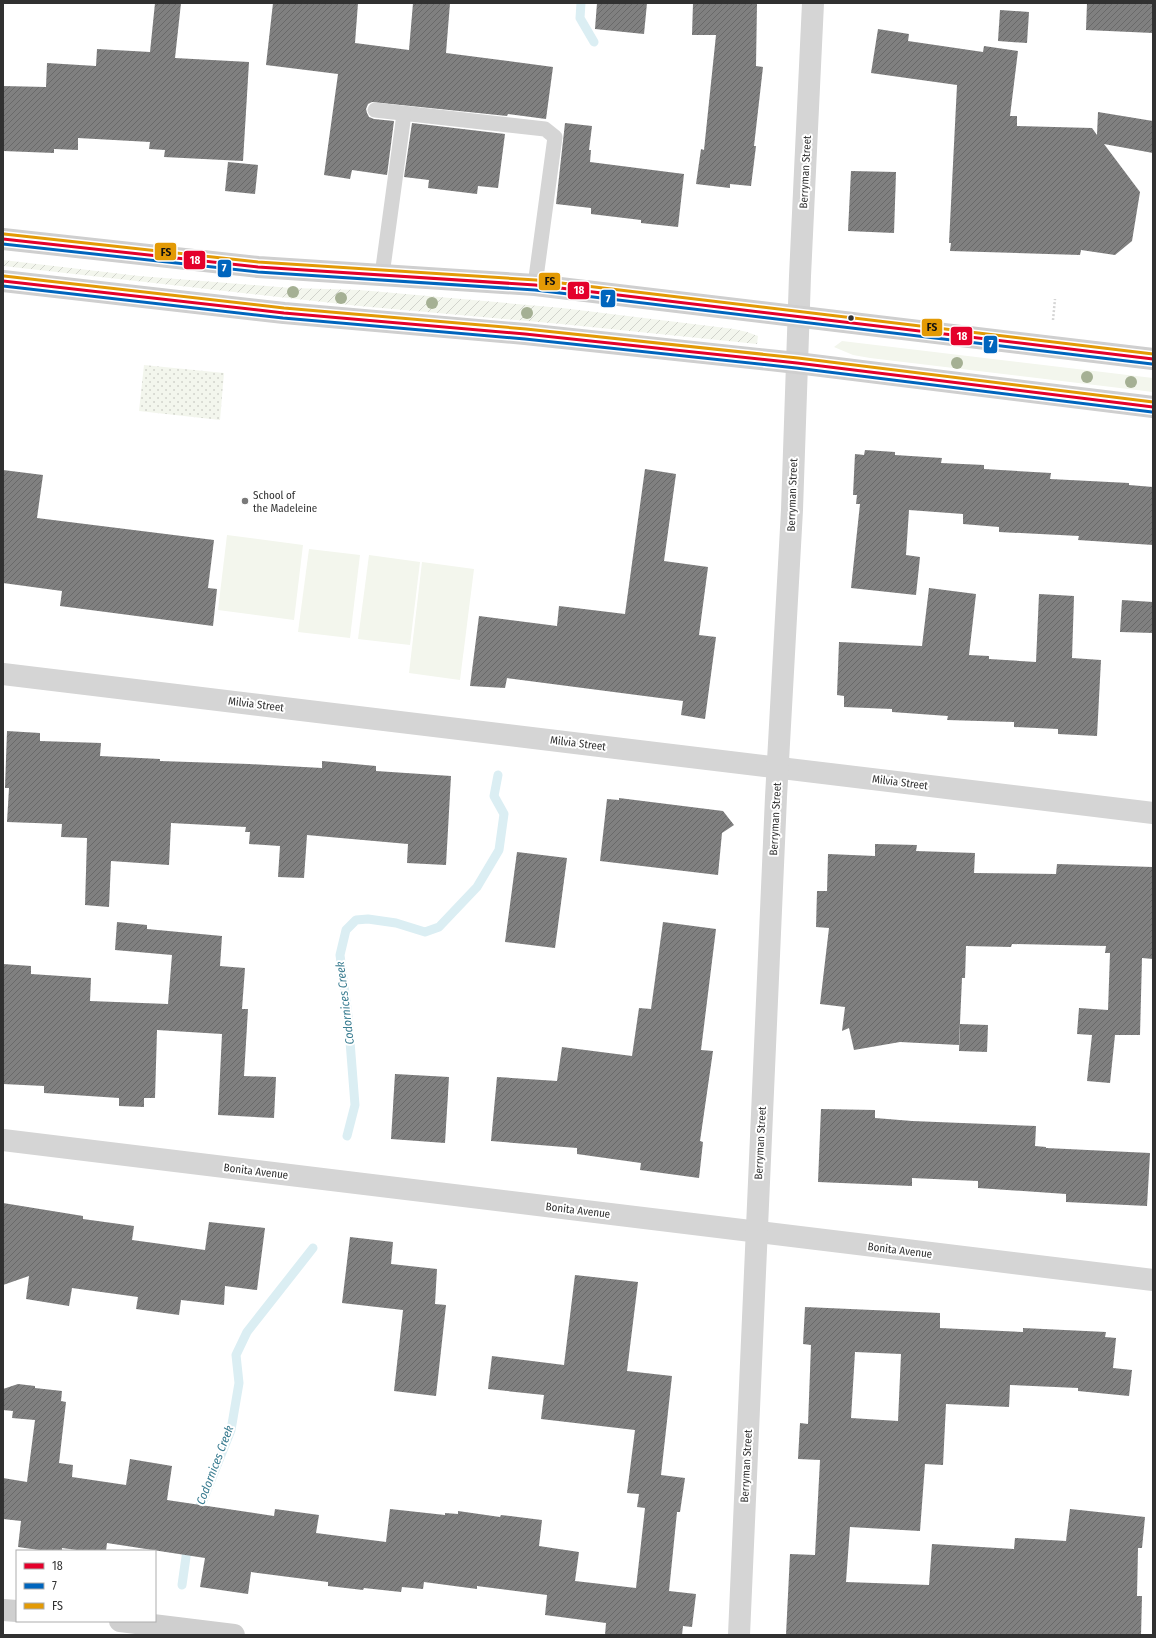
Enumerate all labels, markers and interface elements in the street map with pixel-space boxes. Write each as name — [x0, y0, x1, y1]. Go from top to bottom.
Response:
street label: Berryman Street — [797, 135, 814, 209]
line badge: FS — [154, 242, 177, 261]
text: FS — [161, 246, 171, 259]
line badge: 18 — [183, 250, 206, 270]
text: 18 — [190, 254, 200, 267]
line badge: 7 — [217, 259, 232, 278]
text: 7 — [222, 262, 227, 275]
line badge: FS — [538, 272, 561, 291]
text: FS — [545, 275, 555, 288]
line badge: 18 — [567, 281, 590, 300]
text: 18 — [574, 284, 584, 297]
line badge: 7 — [600, 289, 616, 308]
text: 7 — [606, 293, 611, 306]
unlabelled marker — [846, 313, 856, 323]
line badge: FS — [921, 318, 943, 337]
text: FS — [927, 321, 937, 334]
line badge: 18 — [950, 326, 973, 346]
text: 18 — [957, 330, 967, 343]
line badge: 7 — [983, 335, 998, 354]
text: 7 — [989, 338, 994, 351]
street label: Berryman Street — [785, 458, 800, 532]
place label: School of the Madeleine — [253, 489, 317, 515]
marker: School of the Madeleine — [240, 496, 250, 506]
street label: Milvia Street — [227, 695, 285, 714]
street label: Milvia Street — [549, 734, 607, 753]
street label: Milvia Street — [871, 773, 929, 792]
street label: Berryman Street — [767, 782, 784, 856]
water label: Codornices Creek — [333, 961, 357, 1045]
street label: Berryman Street — [752, 1106, 769, 1180]
street label: Bonita Avenue — [223, 1161, 289, 1182]
street label: Bonita Avenue — [545, 1200, 611, 1221]
street label: Bonita Avenue — [867, 1240, 933, 1261]
water label: Codornices Creek — [193, 1423, 237, 1507]
street label: Berryman Street — [738, 1429, 755, 1503]
legend — [16, 1550, 156, 1622]
text: 18 — [52, 1559, 63, 1573]
text: 7 — [52, 1579, 57, 1593]
text: FS — [52, 1599, 63, 1613]

